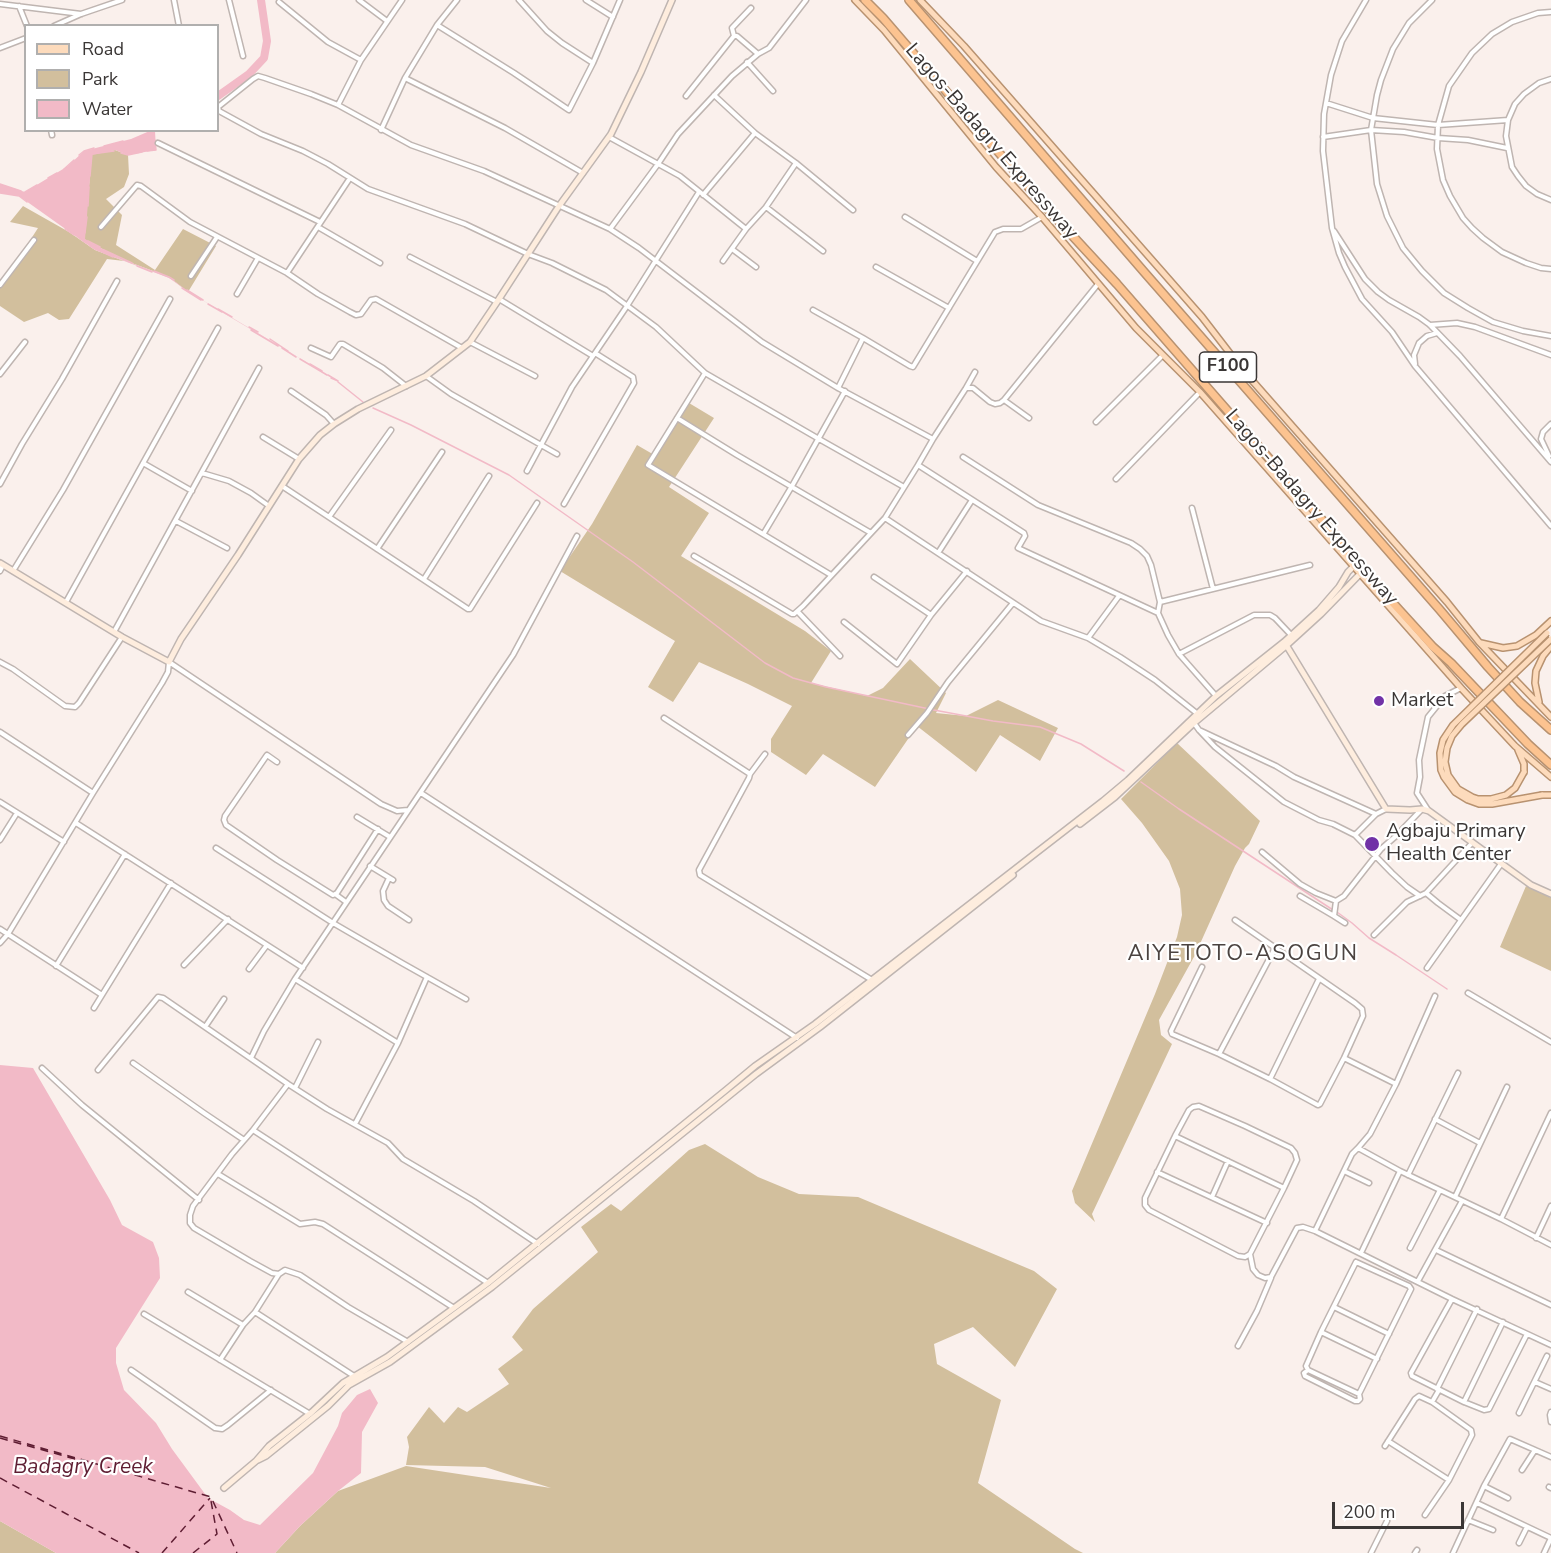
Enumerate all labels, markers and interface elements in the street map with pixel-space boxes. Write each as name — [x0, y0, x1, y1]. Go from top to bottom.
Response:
legend — [24, 24, 219, 132]
text: Road — [82, 37, 124, 61]
street label: Lagos-Badagry Expressway — [899, 39, 1083, 245]
text: Park — [82, 67, 118, 91]
text: Water — [82, 97, 133, 121]
road number: F100 — [1200, 352, 1256, 382]
street label: Lagos-Badagry Expressway — [1219, 405, 1403, 611]
place label: Market — [1391, 689, 1453, 713]
marker: Market — [1372, 694, 1386, 708]
place label: Agbaju Primary Health Center — [1386, 820, 1526, 867]
marker: Agbaju Primary Health Center — [1363, 835, 1381, 853]
district label: AIYETOTO-ASOGUN — [1128, 942, 1358, 968]
water label: Badagry Creek — [13, 1455, 153, 1481]
scale bar — [1335, 1490, 1467, 1528]
text: 200 m — [1343, 1500, 1395, 1524]

